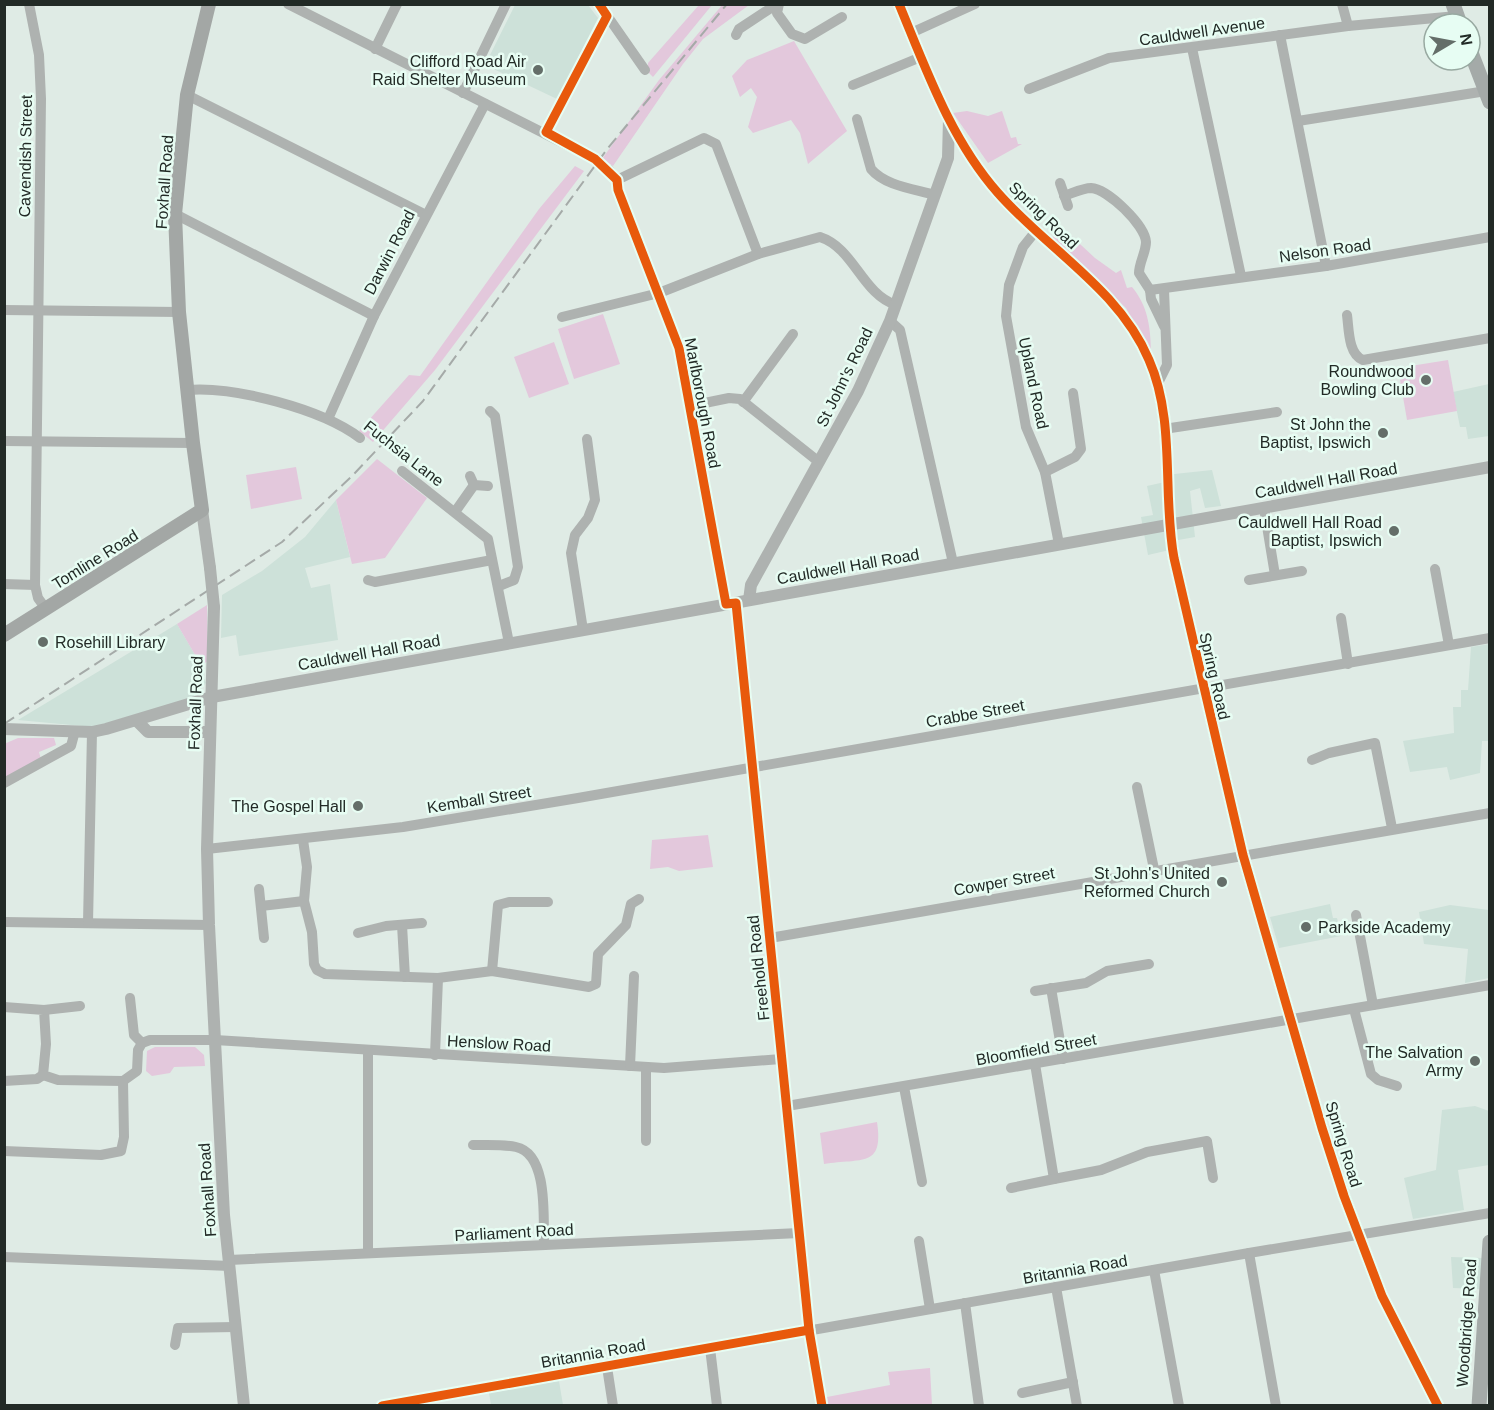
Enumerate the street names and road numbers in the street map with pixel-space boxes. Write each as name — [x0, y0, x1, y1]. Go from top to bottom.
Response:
street label: Cauldwell Avenue — [1138, 14, 1266, 49]
street label: Cavendish Street — [16, 94, 35, 218]
street label: Foxhall Road — [153, 134, 176, 230]
street label: Spring Road — [1006, 178, 1082, 252]
street label: Darwin Road — [361, 207, 418, 297]
street label: Nelson Road — [1278, 236, 1372, 265]
street label: St John's Road — [813, 325, 876, 429]
street label: Marlborough Road — [682, 336, 723, 470]
street label: Upland Road — [1015, 336, 1052, 431]
street label: Fuchsia Lane — [361, 417, 447, 490]
street label: Cauldwell Hall Road — [1254, 460, 1399, 501]
street label: Tomline Road — [49, 526, 141, 593]
street label: Cauldwell Hall Road — [776, 546, 921, 587]
street label: Spring Road — [1196, 631, 1233, 721]
street label: Cauldwell Hall Road — [297, 632, 442, 673]
street label: Foxhall Road — [185, 656, 206, 750]
street label: Crabbe Street — [925, 696, 1026, 731]
street label: Kemball Street — [426, 783, 533, 816]
street label: Cowper Street — [952, 864, 1056, 899]
street label: Freehold Road — [745, 914, 772, 1021]
street label: Bloomfield Street — [975, 1030, 1098, 1068]
street label: Henslow Road — [447, 1032, 551, 1055]
street label: Spring Road — [1322, 1099, 1365, 1189]
street label: Foxhall Road — [196, 1142, 219, 1238]
street label: Parliament Road — [454, 1221, 574, 1244]
street label: Britannia Road — [1021, 1252, 1129, 1287]
street label: Woodbridge Road — [1454, 1258, 1479, 1388]
street label: Britannia Road — [539, 1336, 647, 1371]

